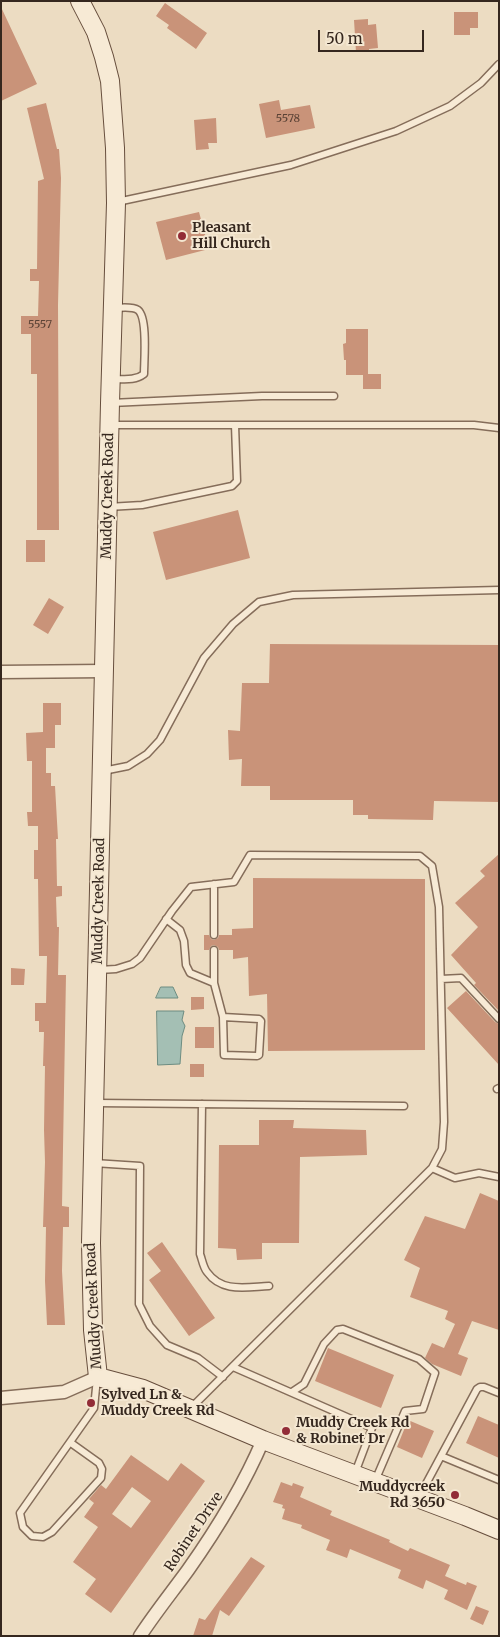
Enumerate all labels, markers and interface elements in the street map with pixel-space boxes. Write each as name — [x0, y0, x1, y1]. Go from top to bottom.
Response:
scale bar — [320, 20, 426, 52]
text: 50 m — [326, 29, 363, 48]
house number: 5578 — [276, 112, 300, 126]
place label: Pleasant Hill Church — [192, 220, 270, 252]
marker: Pleasant Hill Church — [176, 230, 188, 242]
house number: 5557 — [28, 318, 52, 332]
street label: Muddy Creek Road — [98, 433, 118, 559]
street label: Muddy Creek Road — [89, 838, 109, 964]
street label: Muddy Creek Road — [82, 1242, 106, 1370]
place label: Sylved Ln & Muddy Creek Rd — [101, 1387, 214, 1420]
marker: Sylved Ln & Muddy Creek Rd — [85, 1397, 97, 1409]
place label: Muddy Creek Rd & Robinet Dr — [296, 1415, 409, 1448]
marker: Muddy Creek Rd & Robinet Dr — [280, 1425, 292, 1437]
place label: Muddycreek Rd 3650 — [359, 1479, 445, 1511]
street label: Robinet Drive — [161, 1489, 227, 1575]
marker: Muddycreek Rd 3650 — [449, 1489, 461, 1501]

